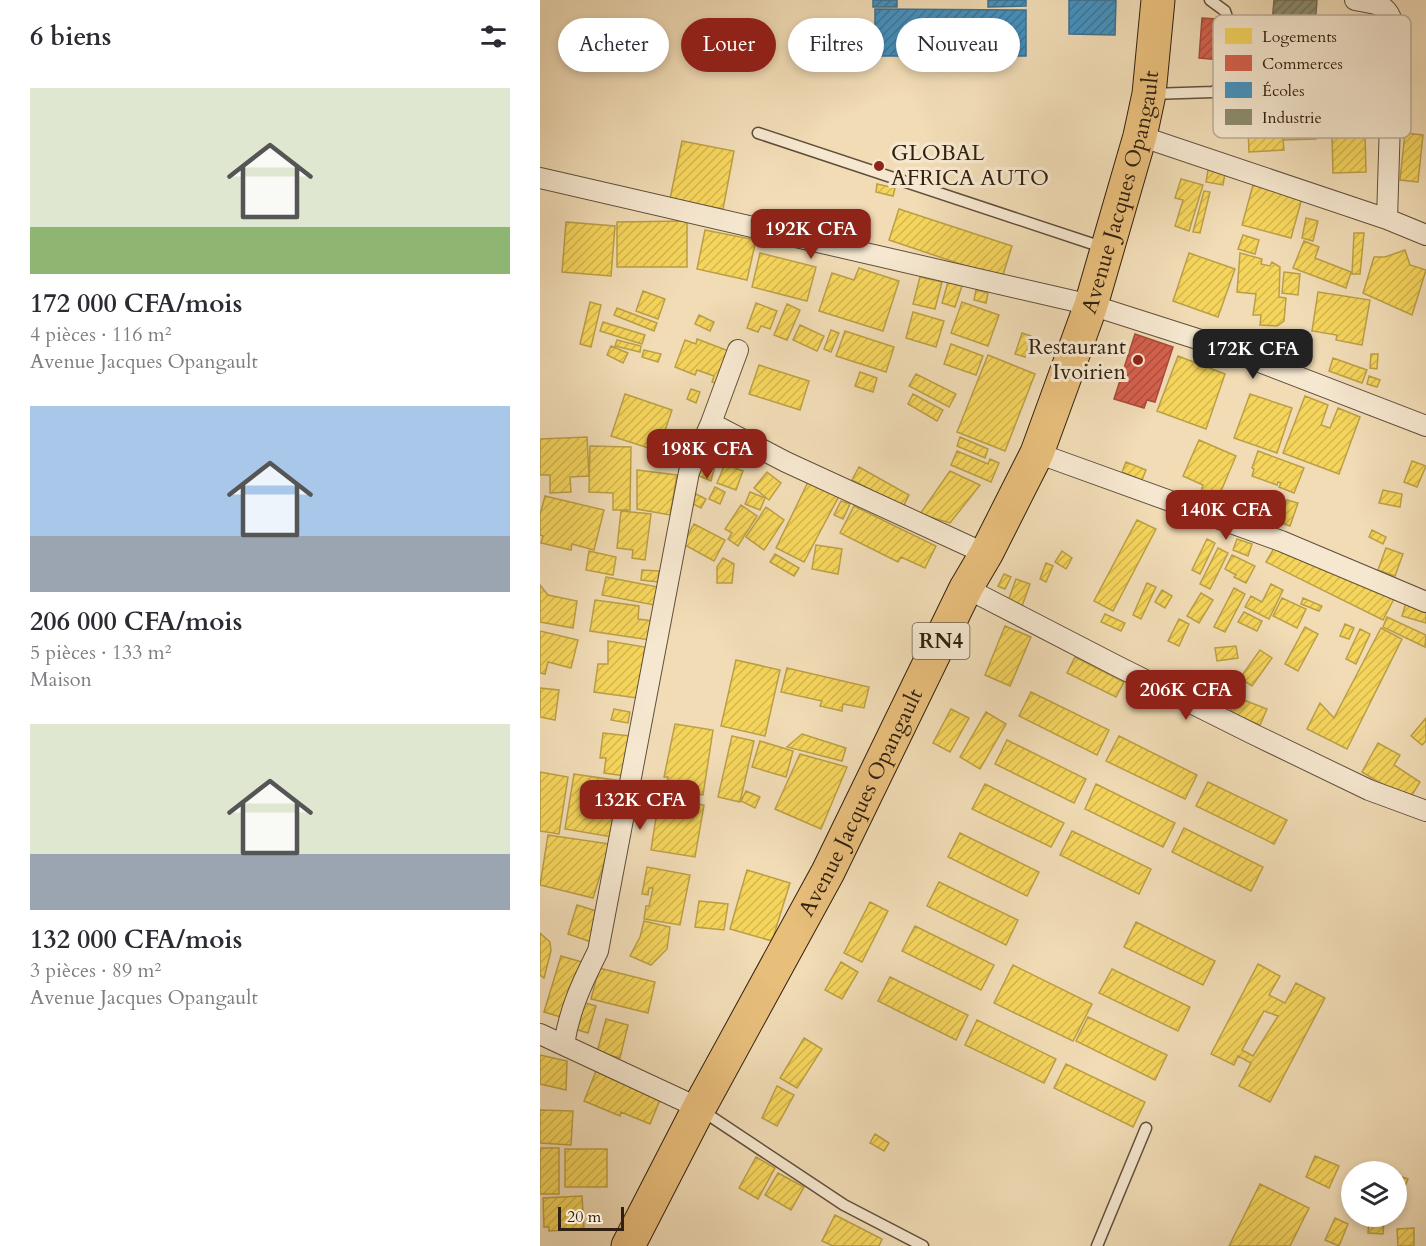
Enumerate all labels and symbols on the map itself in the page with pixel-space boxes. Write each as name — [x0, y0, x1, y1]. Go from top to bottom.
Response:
legend — [1213, 15, 1411, 138]
text: Logements — [1262, 26, 1337, 48]
text: Commerces — [1262, 53, 1343, 75]
street label: Avenue Jacques Opangault — [1074, 69, 1166, 318]
text: Écoles — [1262, 80, 1305, 102]
text: Industrie — [1262, 107, 1322, 129]
place label: GLOBAL AFRICA AUTO — [891, 138, 1049, 193]
marker: GLOBAL AFRICA AUTO — [872, 159, 886, 173]
pin: 192K CFA — [749, 209, 873, 260]
pin: 172K CFA — [1191, 329, 1315, 380]
place label: Restaurant Ivoirien — [1028, 332, 1126, 387]
marker: Restaurant Ivoirien — [1131, 353, 1145, 367]
pin: 198K CFA — [645, 429, 769, 480]
pin: 140K CFA — [1164, 490, 1288, 541]
road number: RN4 — [912, 623, 970, 659]
pin: 206K CFA — [1124, 670, 1248, 721]
street label: Avenue Jacques Opangault — [792, 684, 930, 922]
pin: 132K CFA — [578, 780, 702, 831]
scale bar — [558, 1204, 624, 1232]

